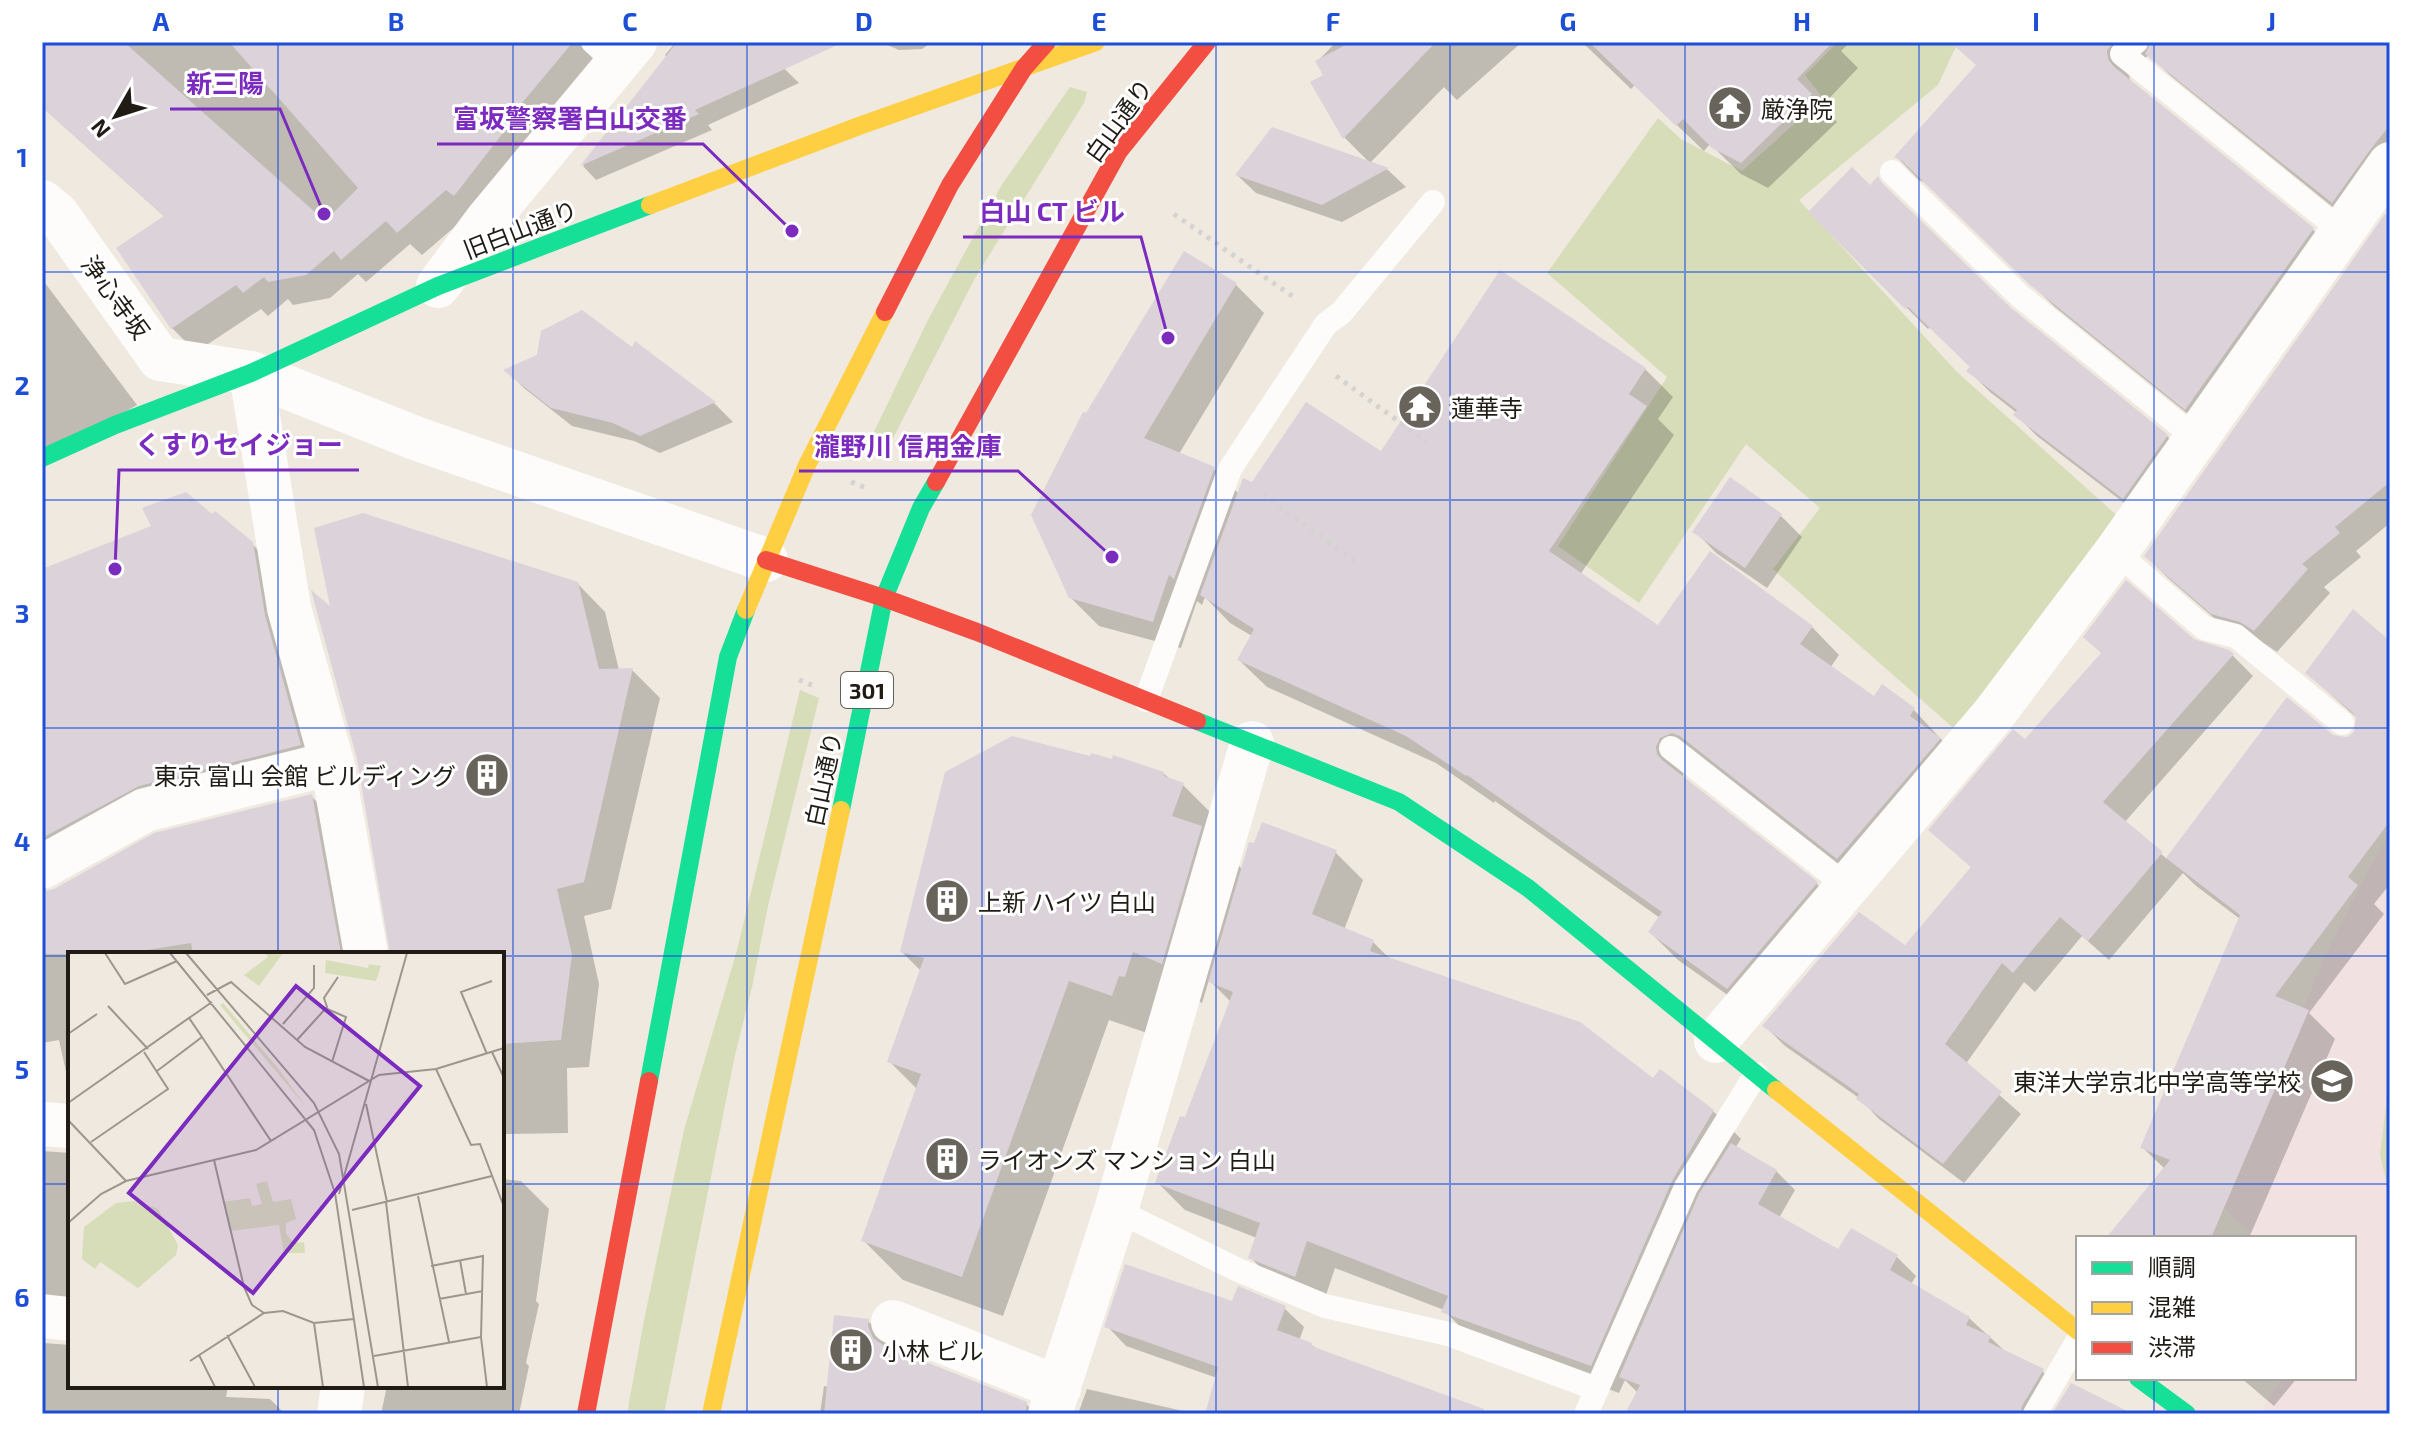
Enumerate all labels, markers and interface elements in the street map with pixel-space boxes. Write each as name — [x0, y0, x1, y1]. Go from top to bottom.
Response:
text: A — [153, 5, 170, 36]
text: B — [388, 5, 404, 36]
text: C — [622, 5, 638, 36]
text: D — [855, 5, 873, 36]
text: E — [1091, 5, 1107, 36]
text: F — [1326, 5, 1340, 36]
text: G — [1560, 5, 1576, 36]
text: H — [1793, 5, 1811, 36]
text: I — [2032, 5, 2040, 36]
text: J — [2266, 5, 2276, 36]
callout: 新三陽 — [170, 59, 280, 109]
text: 新三陽 — [186, 67, 264, 98]
street label: 白山通り — [1078, 73, 1158, 167]
north arrow — [76, 76, 156, 156]
temple icon: 厳浄院 — [1706, 84, 1754, 132]
callout: 富坂警察署白山交番 — [437, 94, 703, 144]
place label: 厳浄院 — [1761, 94, 1833, 123]
text: 富坂警察署白山交番 — [453, 102, 687, 133]
text: N — [85, 115, 115, 144]
text: 1 — [16, 141, 28, 172]
callout: 白山 CT ビル — [963, 187, 1141, 237]
street label: 旧白山通り — [459, 194, 581, 264]
text: 白山 CT ビル — [979, 195, 1125, 226]
street label: 浄心寺坂 — [76, 250, 156, 344]
text: 2 — [14, 369, 30, 400]
temple icon: 蓮華寺 — [1396, 383, 1444, 431]
place label: 蓮華寺 — [1451, 393, 1523, 422]
callout: くすりセイジョー — [119, 420, 359, 470]
callout: 瀧野川 信用金庫 — [799, 421, 1018, 471]
text: くすりセイジョー — [135, 428, 343, 459]
text: 瀧野川 信用金庫 — [814, 430, 1002, 461]
text: 3 — [15, 597, 29, 628]
road number: 301 — [841, 672, 893, 708]
street label: 白山通り — [799, 729, 847, 829]
building icon: 東京 富山 会館 ビルディング — [463, 751, 511, 799]
place label: 東京 富山 会館 ビルディング — [154, 761, 456, 790]
text: 4 — [14, 825, 30, 856]
building icon: 上新 ハイツ 白山 — [923, 877, 971, 925]
place label: 上新 ハイツ 白山 — [978, 887, 1156, 916]
inset map — [68, 952, 504, 1388]
text: 5 — [15, 1053, 29, 1084]
school or university icon: 東洋大学京北中学高等学校 — [2308, 1057, 2356, 1105]
place label: 東洋大学京北中学高等学校 — [2013, 1067, 2301, 1096]
building icon: ライオンズ マンション 白山 — [923, 1135, 971, 1183]
place label: ライオンズ マンション 白山 — [978, 1145, 1276, 1174]
legend — [2076, 1236, 2356, 1380]
text: 順調 — [2148, 1252, 2196, 1281]
text: 6 — [14, 1281, 30, 1312]
text: 混雑 — [2148, 1292, 2196, 1321]
building icon: 小林 ビル — [827, 1326, 875, 1374]
text: 渋滞 — [2148, 1332, 2196, 1361]
place label: 小林 ビル — [882, 1336, 983, 1365]

